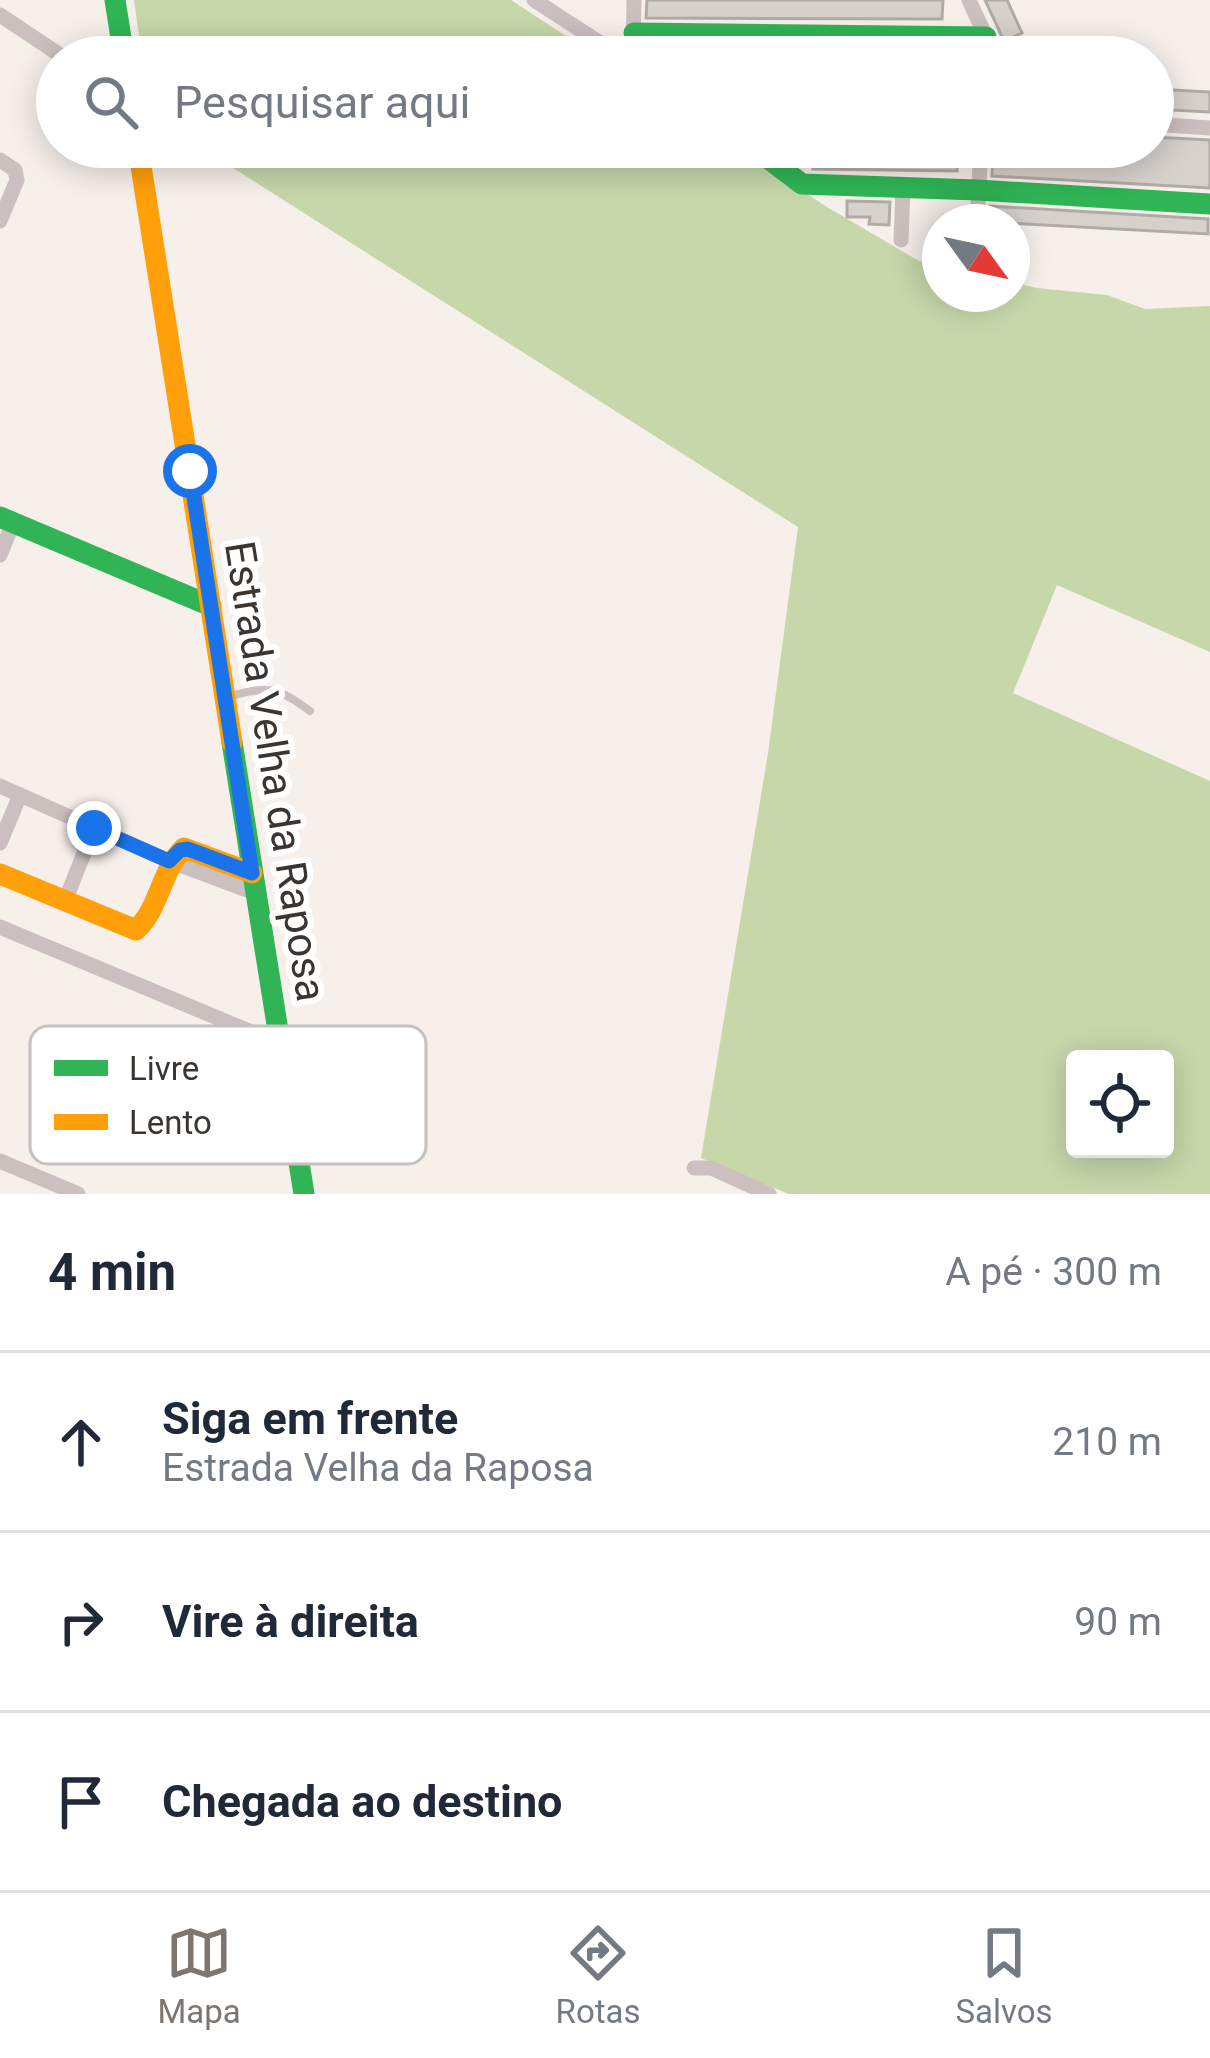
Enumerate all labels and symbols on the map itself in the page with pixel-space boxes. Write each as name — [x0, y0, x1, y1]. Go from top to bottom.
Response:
north arrow — [922, 204, 1030, 312]
route start — [163, 444, 217, 498]
street label: Estrada Velha da Raposa — [215, 538, 336, 1005]
route end — [67, 801, 121, 855]
legend — [30, 1026, 426, 1164]
text: Livre — [129, 1049, 199, 1088]
text: Lento — [129, 1103, 212, 1142]

